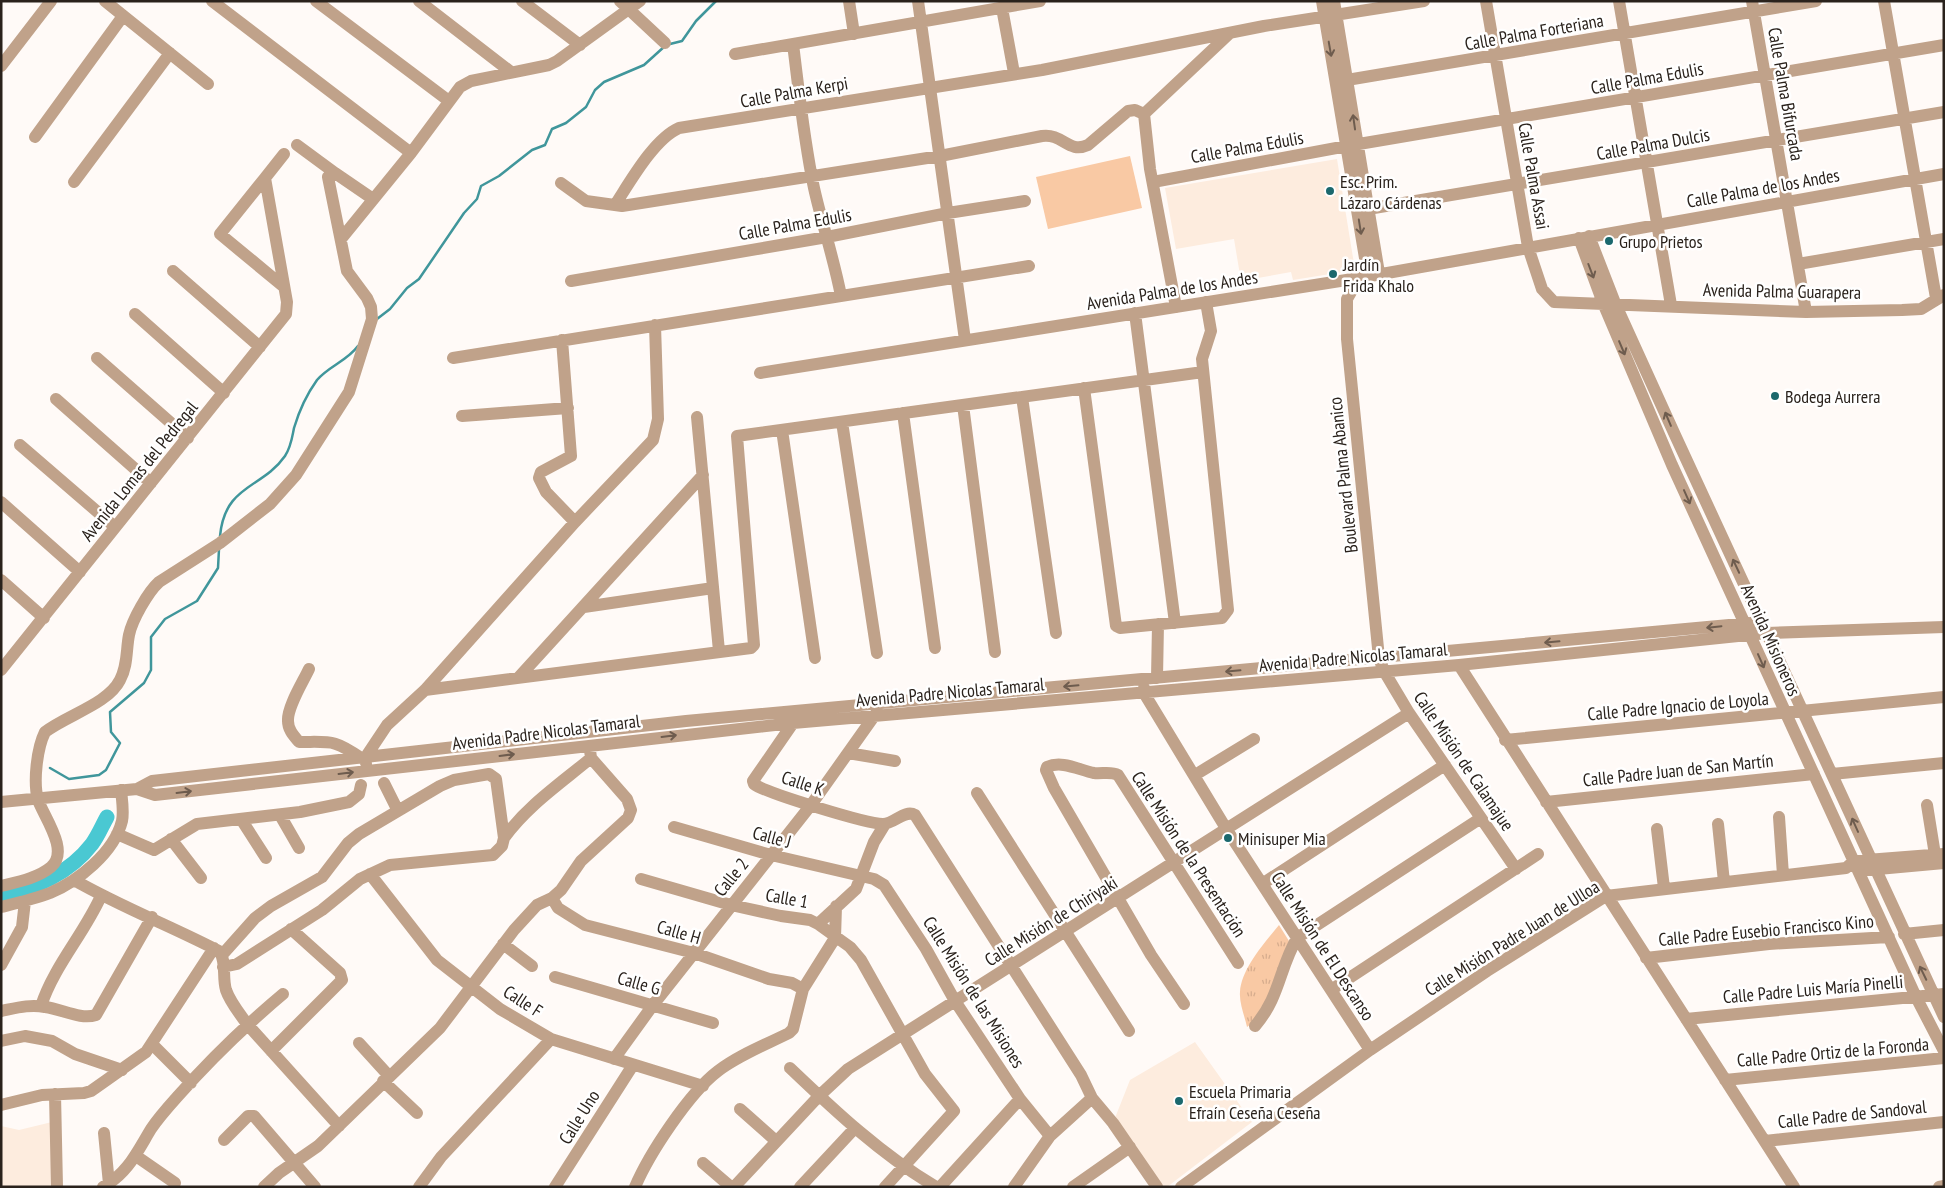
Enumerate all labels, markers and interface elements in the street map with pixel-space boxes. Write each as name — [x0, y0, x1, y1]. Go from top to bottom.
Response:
street label: Calle Palma Forteriana — [1463, 8, 1605, 56]
street label: Calle Palma Bifurcada — [1763, 26, 1809, 162]
one-way arrow — [1326, 41, 1336, 57]
street label: Calle Palma Edulis — [1589, 57, 1705, 99]
street label: Calle Palma Kerpi — [738, 71, 850, 113]
one-way arrow — [1348, 114, 1358, 130]
street label: Calle Palma Assai — [1513, 121, 1555, 231]
street label: Calle Palma Dulcis — [1595, 123, 1711, 165]
street label: Calle Palma Edulis — [1189, 126, 1305, 168]
street label: Calle Palma de los Andes — [1685, 163, 1841, 213]
place label: Esc. Prim. Lázaro Cárdenas — [1340, 170, 1442, 214]
marker: Esc. Prim. Lázaro Cárdenas — [1324, 185, 1336, 197]
street label: Calle Palma Edulis — [737, 203, 853, 245]
one-way arrow — [1355, 218, 1365, 234]
place label: Grupo Prietos — [1619, 230, 1703, 253]
marker: Grupo Prietos — [1603, 235, 1615, 247]
place label: Jardín Frida Khalo — [1342, 253, 1414, 297]
one-way arrow — [1587, 263, 1596, 278]
street label: Avenida Palma de los Andes — [1085, 265, 1259, 315]
marker: Jardín Frida Khalo — [1327, 268, 1339, 280]
street label: Avenida Palma Guarapera — [1703, 278, 1861, 304]
one-way arrow — [1618, 340, 1628, 355]
place label: Bodega Aurrera — [1785, 385, 1880, 408]
marker: Bodega Aurrera — [1769, 390, 1781, 402]
street label: Avenida Lomas del Pedregal — [75, 396, 203, 546]
street label: Boulevard Palma Abanico — [1323, 396, 1363, 554]
one-way arrow — [1662, 412, 1672, 427]
one-way arrow — [1683, 489, 1692, 504]
one-way arrow — [1731, 559, 1740, 574]
street label: Avenida Misioneros — [1736, 580, 1806, 700]
one-way arrow — [1706, 622, 1722, 632]
street label: Avenida Padre Nicolas Tamaral — [1258, 637, 1449, 677]
one-way arrow — [1544, 638, 1560, 647]
one-way arrow — [1757, 653, 1767, 668]
one-way arrow — [1225, 666, 1241, 676]
street label: Avenida Padre Nicolas Tamaral — [855, 672, 1046, 712]
one-way arrow — [1064, 681, 1080, 690]
street label: Calle Misión de Calamajue — [1409, 687, 1519, 835]
street label: Calle Padre Ignacio de Loyola — [1586, 687, 1770, 725]
street label: Avenida Padre Nicolas Tamaral — [451, 709, 642, 755]
one-way arrow — [660, 731, 676, 741]
street label: Calle Padre Juan de San Martín — [1582, 749, 1774, 791]
one-way arrow — [499, 750, 515, 760]
street label: Calle K — [779, 765, 827, 801]
street label: Calle Misión de la Presentación — [1127, 767, 1251, 941]
one-way arrow — [338, 768, 354, 778]
one-way arrow — [176, 787, 192, 797]
one-way arrow — [1850, 818, 1860, 833]
street label: Calle J — [750, 821, 794, 853]
place label: Minisuper Mia — [1238, 827, 1326, 850]
marker: Minisuper Mia — [1222, 832, 1234, 844]
street label: Calle 2 — [709, 853, 753, 901]
street label: Calle Misión de El Descanso — [1266, 867, 1380, 1025]
street label: Calle Misión de Chiriyaki — [980, 871, 1122, 971]
street label: Calle Misión Padre Juan de Ulloa — [1421, 875, 1603, 1001]
street label: Calle 1 — [764, 883, 810, 913]
street label: Calle Padre Eusebio Francisco Kino — [1657, 909, 1875, 951]
street label: Calle Misión de las Misiones — [918, 912, 1030, 1072]
street label: Calle H — [654, 915, 704, 949]
street label: Calle G — [615, 966, 663, 1000]
one-way arrow — [1917, 966, 1927, 981]
street label: Calle Padre Luis María Pinelli — [1722, 970, 1904, 1008]
street label: Calle F — [499, 980, 547, 1022]
street label: Calle Padre Ortiz de la Foronda — [1736, 1032, 1930, 1072]
place label: Escuela Primaria Efraín Ceseña Ceseña — [1189, 1080, 1321, 1124]
street label: Calle Uno — [553, 1085, 605, 1148]
marker: Escuela Primaria Efraín Ceseña Ceseña — [1173, 1095, 1185, 1107]
street label: Calle Padre de Sandoval — [1777, 1095, 1928, 1133]

